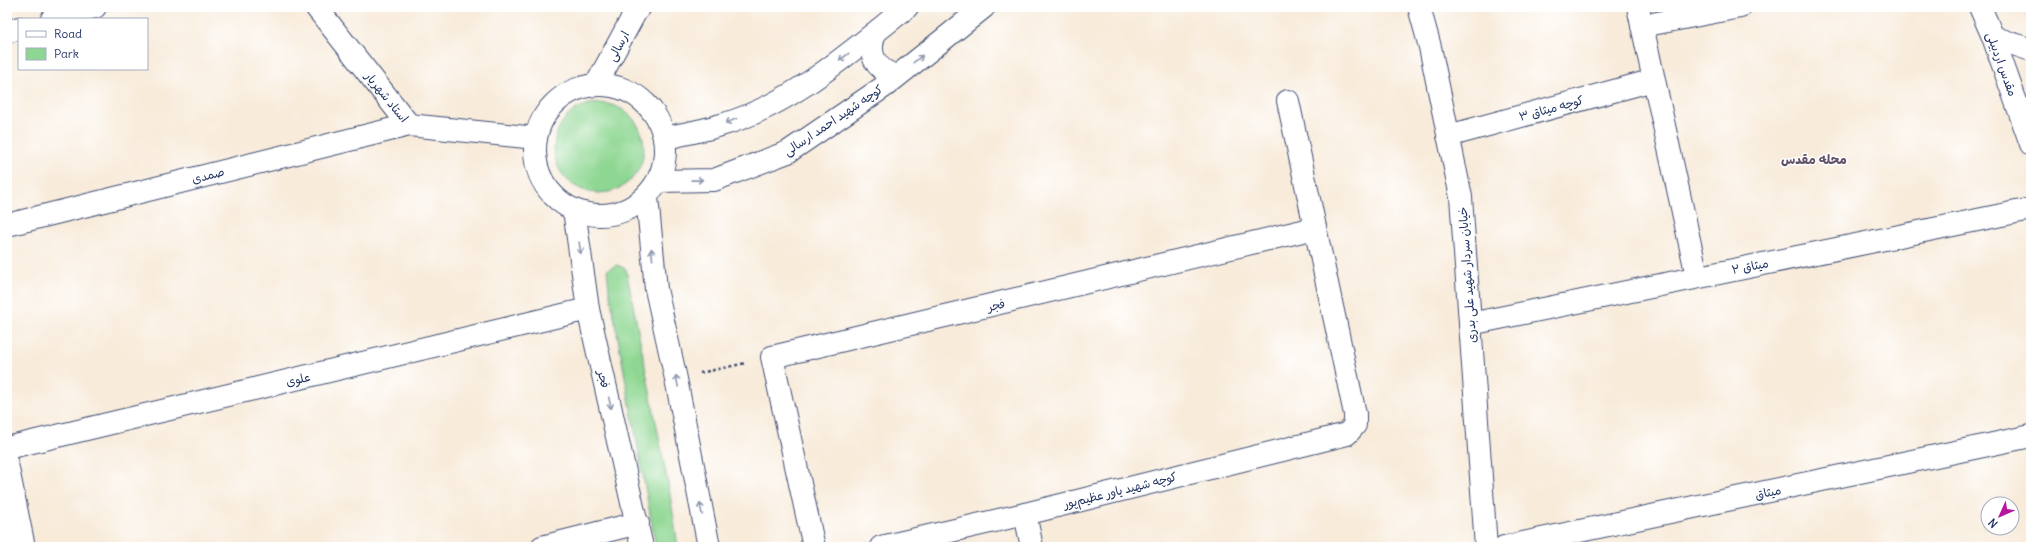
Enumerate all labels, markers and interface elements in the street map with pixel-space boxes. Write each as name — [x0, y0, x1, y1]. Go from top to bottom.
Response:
legend — [18, 18, 148, 70]
text: Road — [54, 26, 82, 41]
street label: ارسالی — [604, 28, 633, 64]
street label: مقدس اردبیلی — [1983, 30, 2021, 99]
text: Park — [54, 46, 79, 61]
one-way arrow — [838, 53, 849, 61]
one-way arrow — [912, 54, 923, 63]
street label: استاد شهریار — [361, 68, 412, 125]
street label: کوچه شهید احمد ارسالی — [781, 81, 886, 160]
street label: کوچه میثاق ۳ — [1517, 92, 1585, 124]
one-way arrow — [726, 118, 738, 126]
district label: محله مقدس — [1781, 151, 1847, 168]
street label: صمدی — [190, 164, 226, 186]
one-way arrow — [690, 177, 703, 184]
street label: خیابان سردار شهید علی بدری — [1455, 206, 1480, 344]
one-way arrow — [576, 242, 583, 255]
one-way arrow — [649, 248, 656, 261]
street label: میثاق ۲ — [1730, 255, 1770, 277]
street label: فجر — [985, 296, 1007, 316]
street label: فجر — [593, 368, 613, 390]
street label: علوی — [284, 369, 312, 390]
one-way arrow — [672, 375, 680, 388]
one-way arrow — [607, 397, 614, 410]
street label: کوچه شهید یاور عظیم‌پور — [1061, 469, 1179, 514]
street label: میثاق — [1754, 482, 1782, 502]
north arrow — [1980, 496, 2020, 536]
one-way arrow — [697, 503, 705, 516]
text: N — [1985, 515, 2001, 531]

